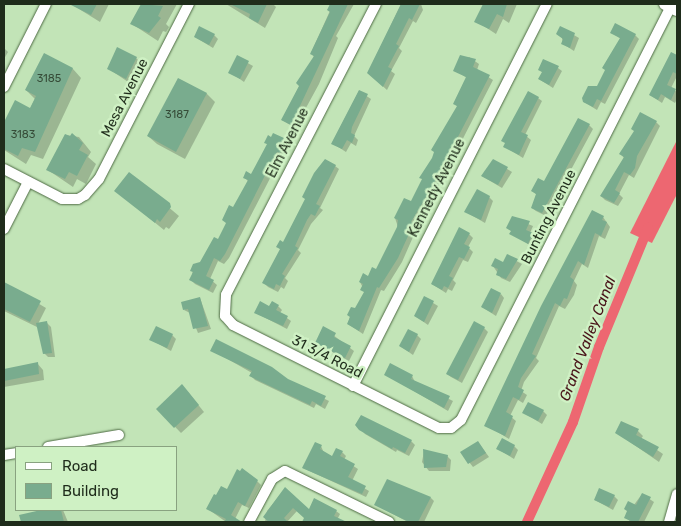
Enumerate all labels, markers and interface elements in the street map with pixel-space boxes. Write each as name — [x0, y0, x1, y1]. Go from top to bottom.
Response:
street label: Mesa Avenue — [98, 56, 152, 140]
house number: 3185 — [37, 72, 61, 86]
street label: Elm Avenue — [263, 105, 313, 181]
house number: 3187 — [165, 108, 189, 122]
house number: 3183 — [11, 128, 35, 142]
street label: Kennedy Avenue — [405, 136, 469, 240]
street label: Bunting Avenue — [518, 167, 580, 267]
water label: Grand Valley Canal — [556, 274, 620, 404]
street label: 31 3/4 Road — [289, 332, 365, 382]
legend — [15, 446, 178, 511]
text: Road — [62, 457, 98, 475]
text: Building — [62, 482, 119, 500]

